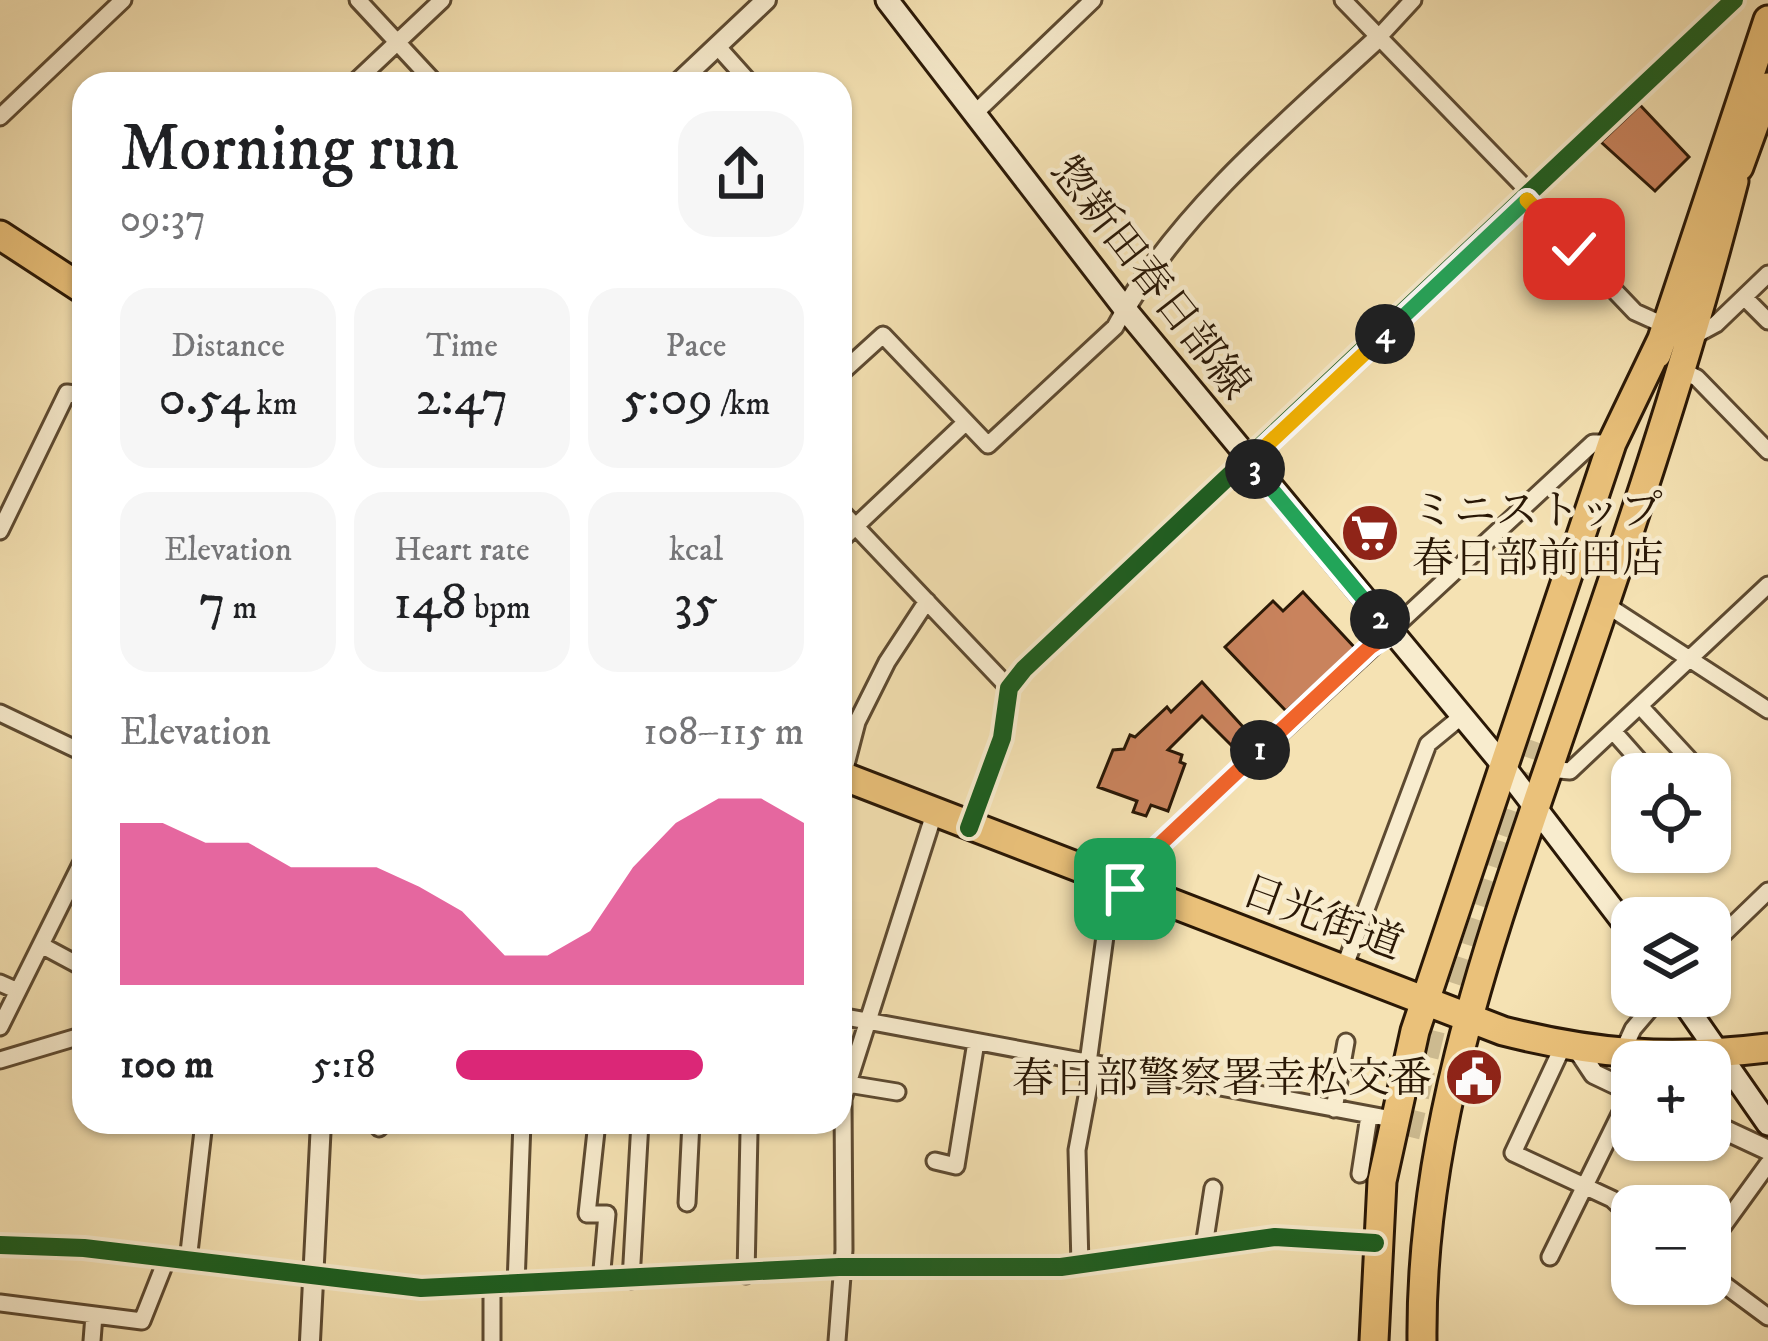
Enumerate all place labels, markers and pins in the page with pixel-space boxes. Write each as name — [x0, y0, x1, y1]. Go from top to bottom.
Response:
pin — [1523, 198, 1625, 300]
pin: 4 — [1355, 304, 1415, 364]
pin: 3 — [1225, 439, 1285, 499]
place label: ミニストップ 春日部前田店 — [1412, 486, 1664, 586]
supermarket icon: ミニストップ 春日部前田店 — [1339, 502, 1401, 564]
pin: 2 — [1350, 589, 1410, 649]
pin: 1 — [1230, 720, 1290, 780]
pin — [1074, 838, 1176, 940]
public building icon: 春日部警察署幸松交番 — [1443, 1046, 1505, 1108]
place label: 春日部警察署幸松交番 — [1012, 1054, 1432, 1106]

